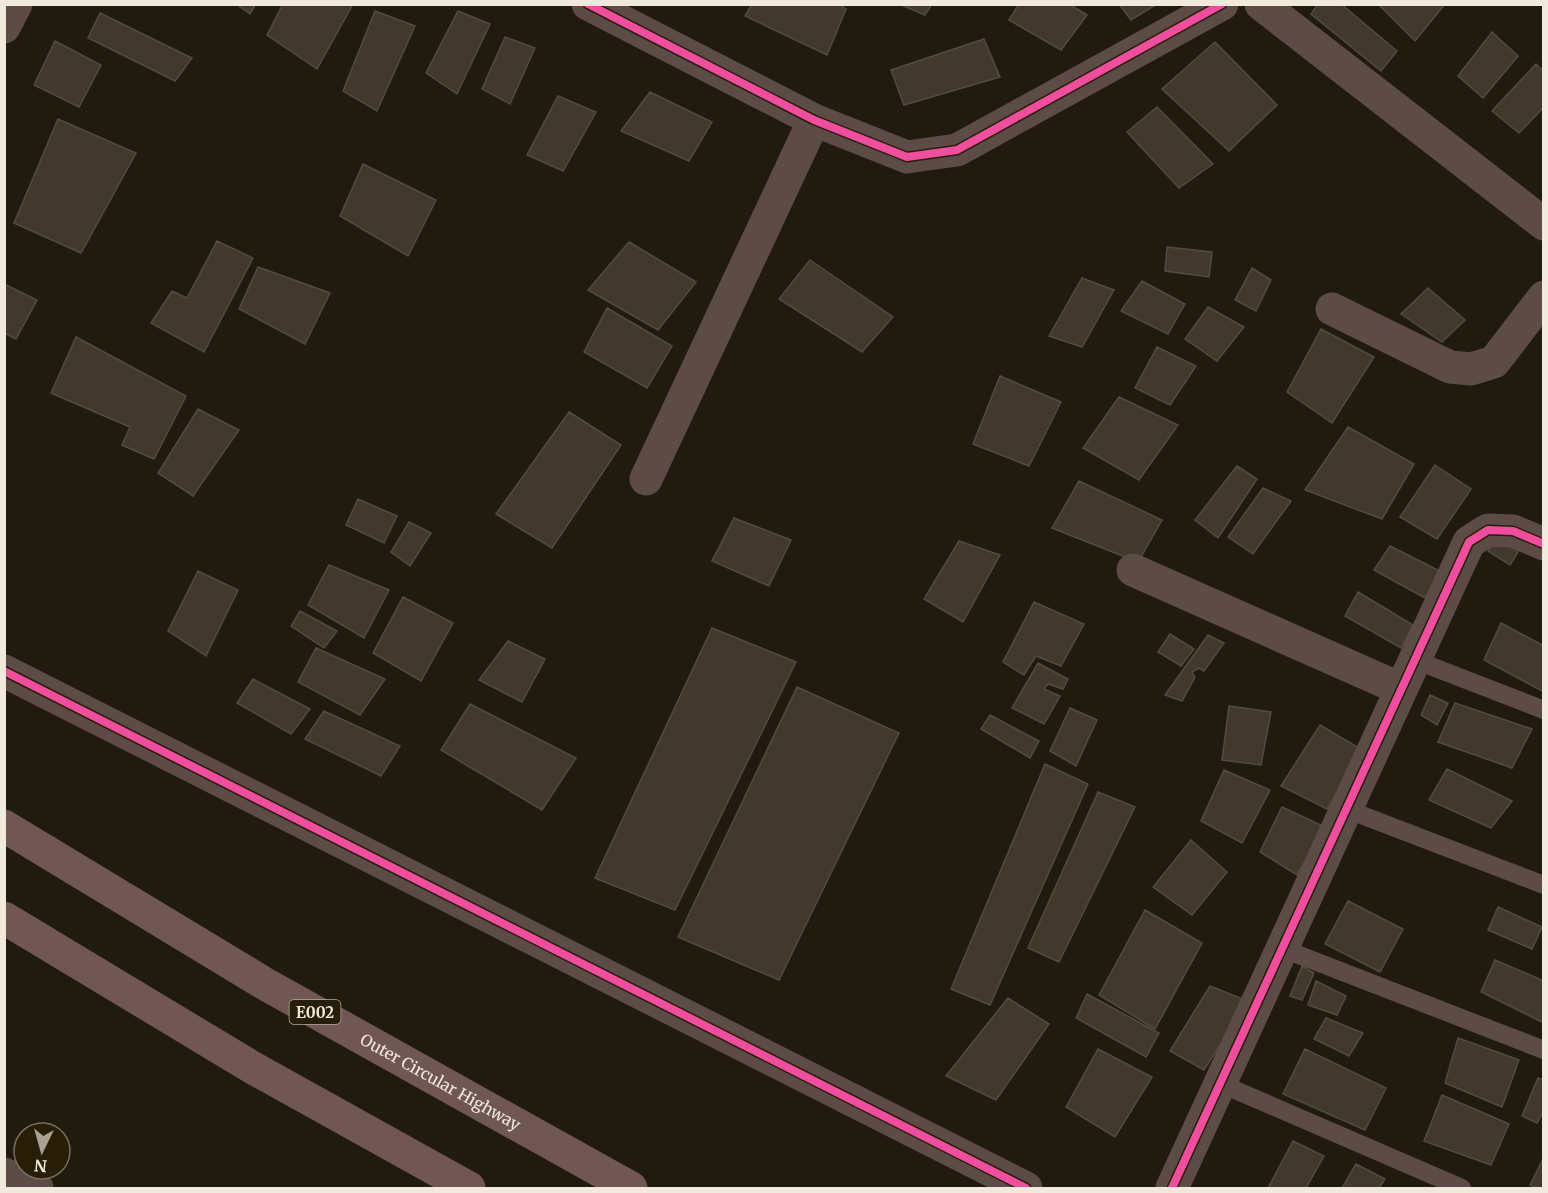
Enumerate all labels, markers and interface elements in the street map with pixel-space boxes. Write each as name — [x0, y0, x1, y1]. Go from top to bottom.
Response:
road number: E002 — [290, 1000, 340, 1024]
street label: Outer Circular Highway — [357, 1029, 525, 1135]
north arrow — [12, 1121, 72, 1181]
text: N — [33, 1155, 48, 1176]

